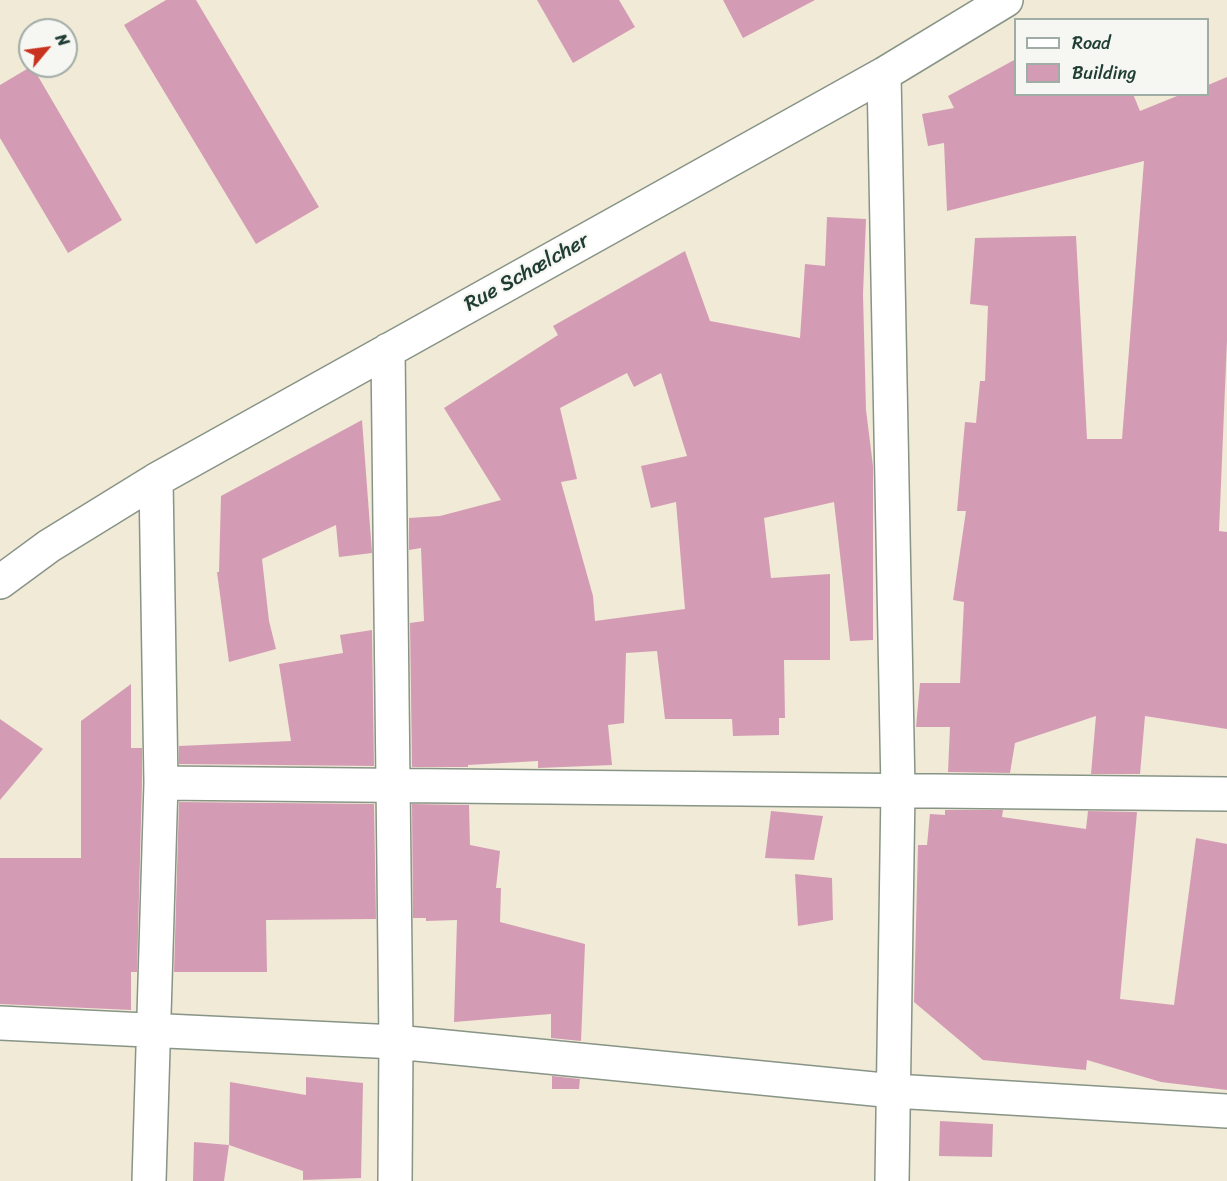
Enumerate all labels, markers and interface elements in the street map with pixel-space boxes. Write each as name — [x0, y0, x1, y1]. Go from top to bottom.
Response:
north arrow — [18, 18, 78, 78]
legend — [1014, 18, 1209, 96]
text: Road — [1072, 27, 1111, 59]
text: N — [47, 28, 78, 52]
text: Building — [1072, 57, 1136, 89]
street label: Rue Schœlcher — [460, 228, 594, 318]

